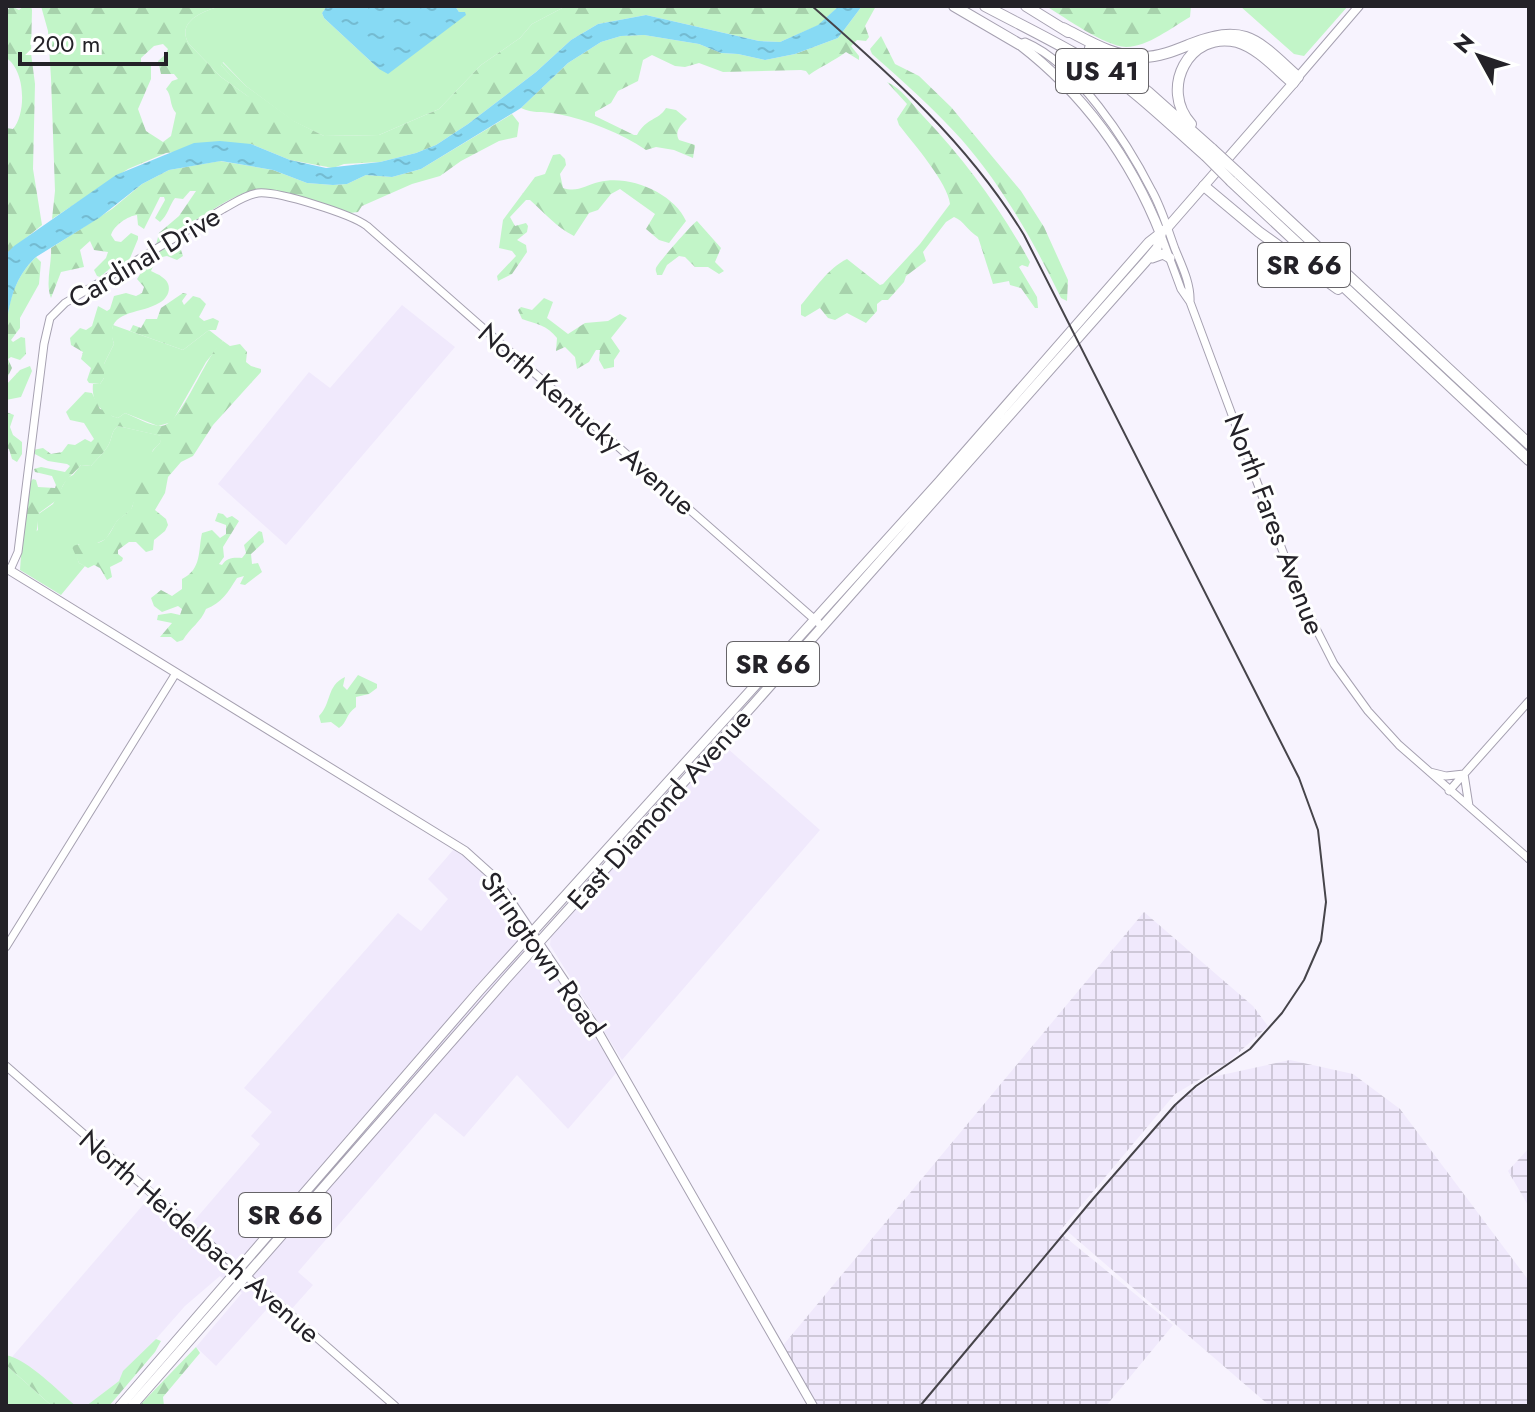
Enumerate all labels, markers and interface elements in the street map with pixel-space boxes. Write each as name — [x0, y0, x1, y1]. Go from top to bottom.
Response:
scale bar — [20, 16, 166, 66]
north arrow — [1439, 16, 1519, 96]
text: 200 m — [32, 26, 100, 61]
text: N — [1446, 26, 1482, 60]
road number: US 41 — [1056, 49, 1148, 93]
street label: Cardinal Drive — [61, 196, 228, 319]
road number: SR 66 — [1258, 243, 1350, 287]
street label: North Kentucky Avenue — [469, 313, 704, 525]
street label: North Fares Avenue — [1214, 408, 1336, 641]
road number: SR 66 — [727, 642, 819, 686]
street label: East Diamond Avenue — [558, 700, 761, 919]
street label: Stringtown Road — [470, 863, 615, 1045]
street label: North Heidelbach Avenue — [70, 1120, 329, 1353]
road number: SR 66 — [239, 1193, 331, 1237]

